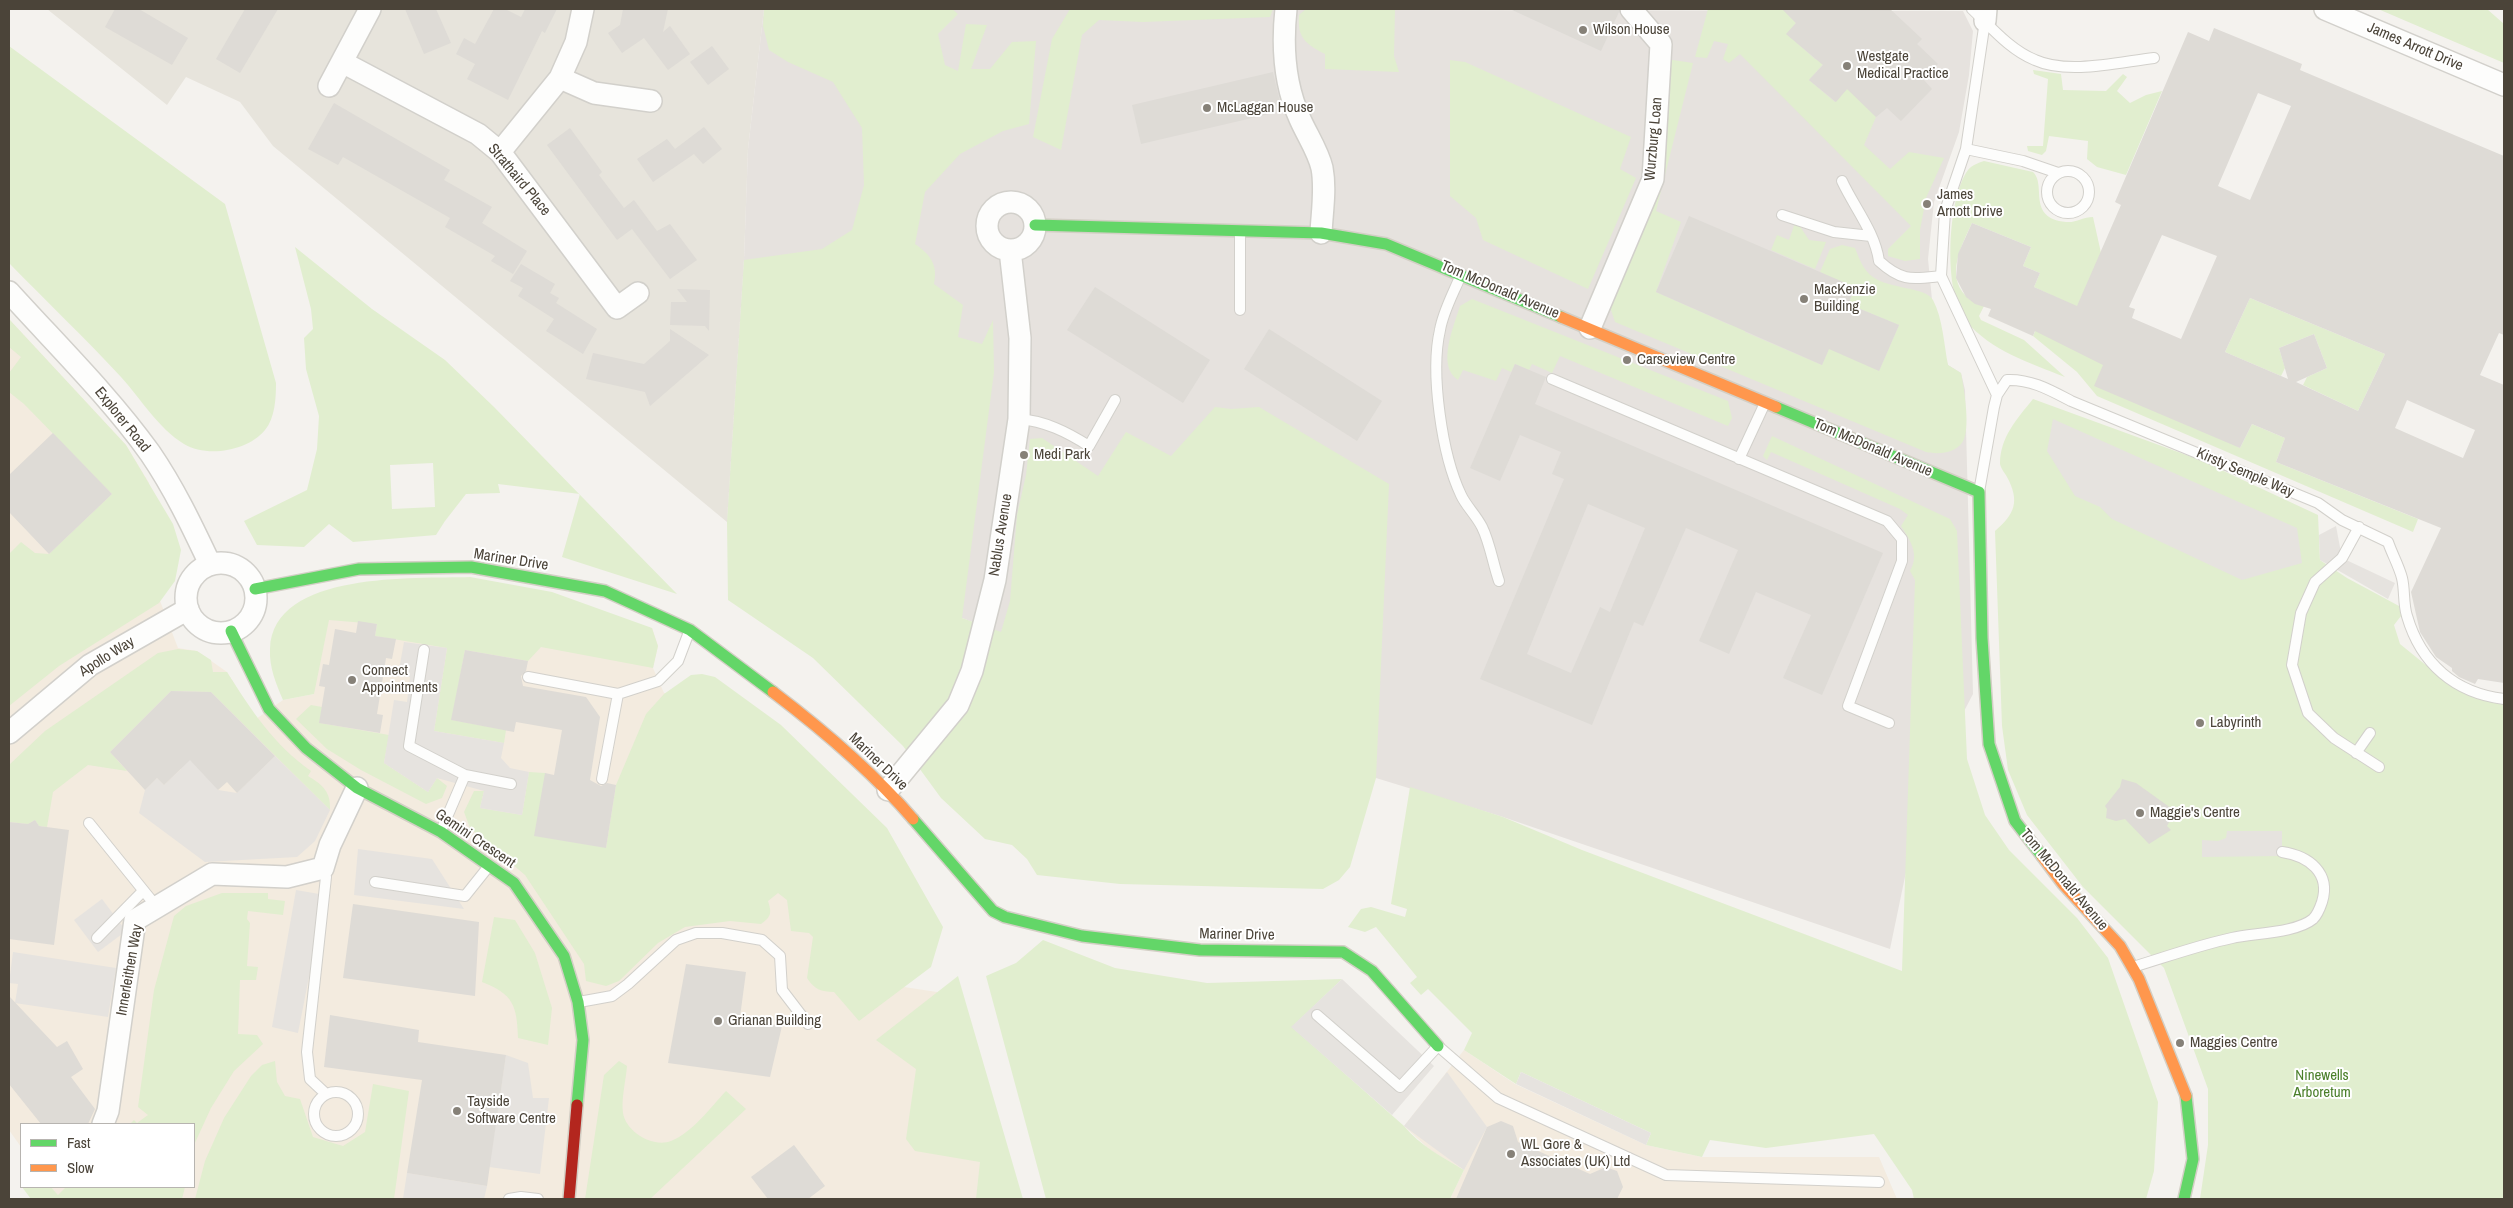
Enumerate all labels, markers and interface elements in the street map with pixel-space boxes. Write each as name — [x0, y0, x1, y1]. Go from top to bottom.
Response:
street label: James Arrott Drive — [2364, 19, 2466, 75]
place label: Wilson House — [1593, 21, 1670, 39]
marker: Wilson House — [1577, 24, 1589, 36]
place label: Westgate Medical Practice — [1857, 48, 1949, 83]
marker: Westgate Medical Practice — [1841, 60, 1853, 72]
street label: Wurzburg Loan — [1641, 96, 1667, 182]
place label: McLaggan House — [1217, 99, 1313, 117]
marker: McLaggan House — [1201, 102, 1213, 114]
street label: Strathaird Place — [484, 140, 554, 220]
place label: James Arnott Drive — [1937, 186, 2003, 221]
marker: James Arnott Drive — [1921, 198, 1933, 210]
street label: Tom McDonald Avenue — [1438, 257, 1562, 323]
place label: MacKenzie Building — [1814, 281, 1876, 316]
marker: MacKenzie Building — [1798, 293, 1810, 305]
place label: Carseview Centre — [1637, 351, 1735, 369]
marker: Carseview Centre — [1621, 354, 1633, 366]
street label: Explorer Road — [90, 384, 154, 456]
street label: Tom McDonald Avenue — [1811, 415, 1935, 481]
street label: Kirsty Semple Way — [2194, 444, 2296, 502]
place label: Medi Park — [1034, 446, 1090, 464]
marker: Medi Park — [1018, 449, 1030, 461]
street label: Nablus Avenue — [986, 493, 1016, 577]
street label: Mariner Drive — [472, 545, 550, 575]
street label: Apollo Way — [76, 633, 138, 681]
place label: Connect Appointments — [362, 662, 438, 697]
marker: Connect Appointments — [346, 674, 358, 686]
place label: Labyrinth — [2210, 714, 2261, 732]
marker: Labyrinth — [2194, 717, 2206, 729]
street label: Mariner Drive — [845, 729, 911, 795]
place label: Maggie's Centre — [2150, 804, 2240, 822]
street label: Gemini Crescent — [431, 806, 519, 872]
marker: Maggie's Centre — [2134, 807, 2146, 819]
street label: Tom McDonald Avenue — [2016, 826, 2112, 934]
street label: Innerleithen Way — [113, 923, 147, 1017]
street label: Mariner Drive — [1199, 925, 1275, 945]
place label: Grianan Building — [728, 1012, 821, 1030]
marker: Grianan Building — [712, 1015, 724, 1027]
place label: Maggies Centre — [2190, 1034, 2278, 1052]
marker: Maggies Centre — [2174, 1037, 2186, 1049]
park label: Ninewells Arboretum — [2293, 1067, 2351, 1102]
place label: Tayside Software Centre — [467, 1093, 556, 1128]
marker: Tayside Software Centre — [451, 1105, 463, 1117]
legend — [20, 1123, 195, 1188]
text: Fast — [67, 1132, 90, 1153]
place label: WL Gore & Associates (UK) Ltd — [1521, 1136, 1630, 1171]
marker: WL Gore & Associates (UK) Ltd — [1505, 1148, 1517, 1160]
text: Slow — [67, 1157, 94, 1178]

